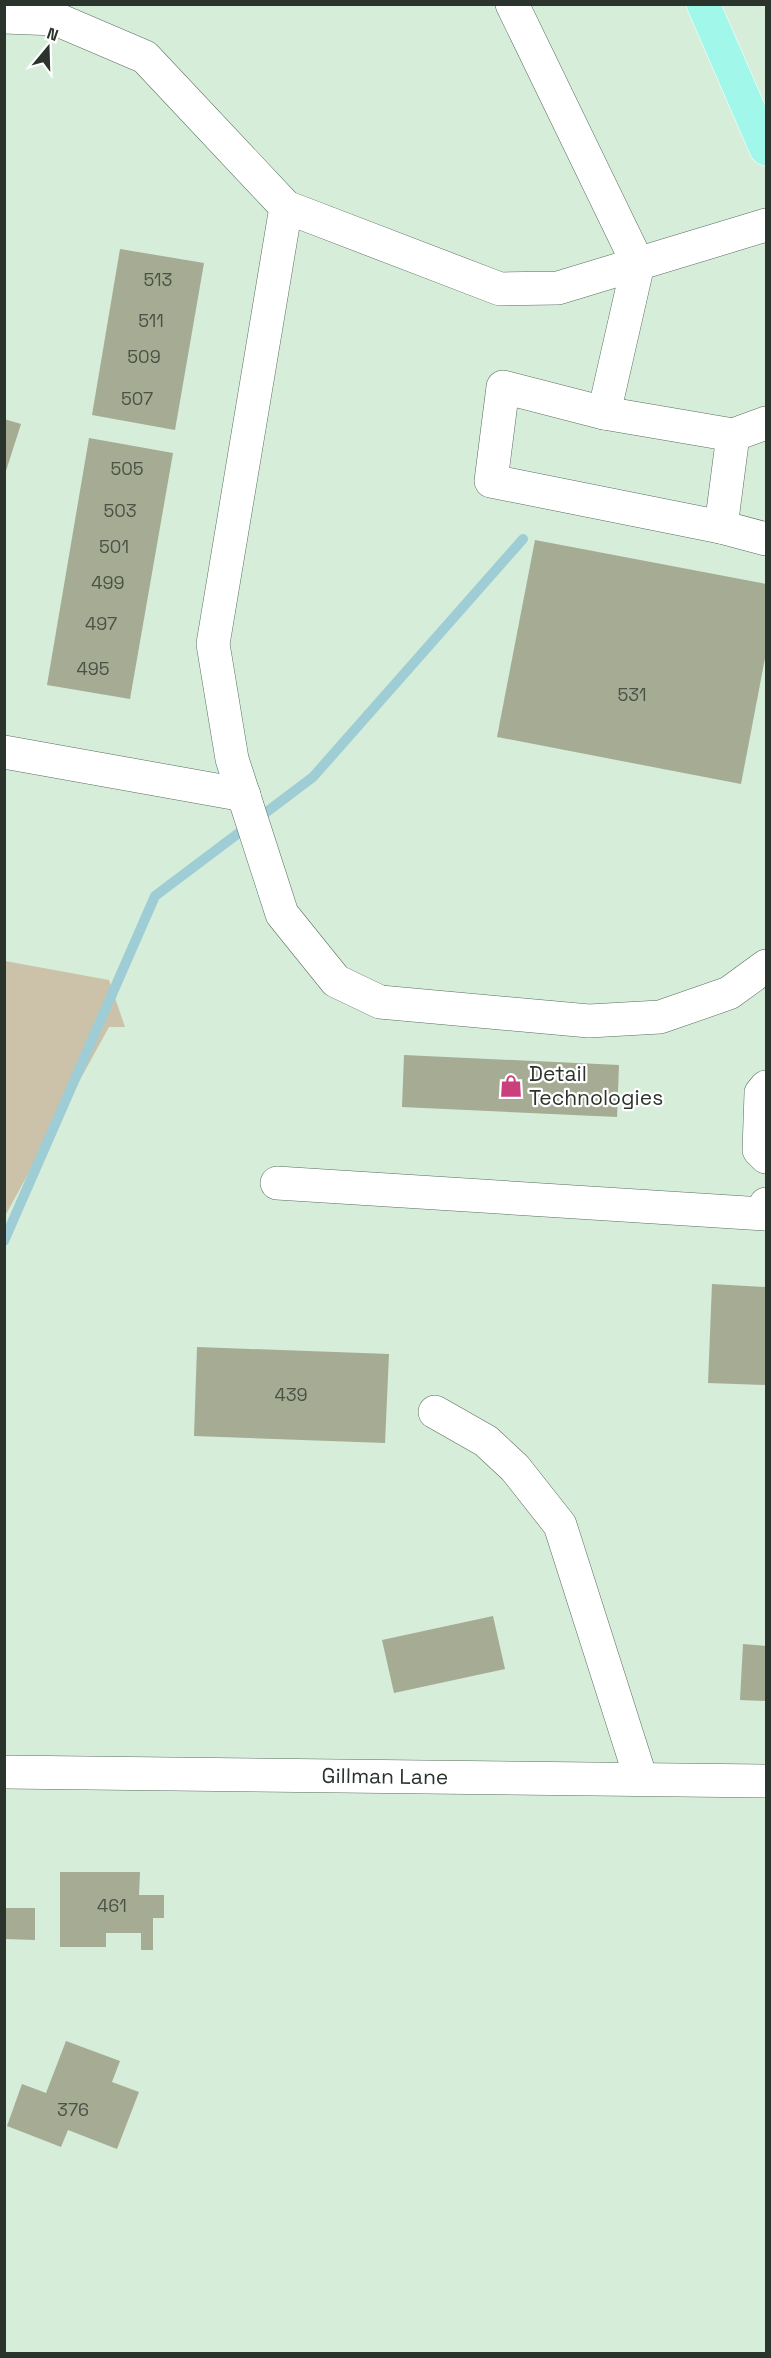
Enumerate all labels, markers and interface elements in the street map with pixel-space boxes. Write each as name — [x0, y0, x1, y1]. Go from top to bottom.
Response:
north arrow — [18, 18, 78, 78]
text: N — [44, 23, 61, 46]
house number: 513 — [144, 268, 172, 291]
house number: 511 — [138, 309, 164, 332]
house number: 509 — [127, 345, 161, 368]
house number: 507 — [121, 387, 153, 410]
house number: 505 — [110, 457, 144, 480]
house number: 503 — [103, 499, 137, 522]
house number: 501 — [99, 535, 129, 558]
house number: 499 — [91, 571, 125, 594]
house number: 497 — [85, 612, 117, 635]
house number: 495 — [76, 657, 110, 680]
house number: 531 — [618, 683, 646, 706]
place label: Detail Technologies — [529, 1060, 663, 1111]
shop icon: Detail Technologies — [498, 1073, 524, 1099]
house number: 439 — [274, 1383, 308, 1406]
street label: Gillman Lane — [322, 1762, 448, 1790]
house number: 461 — [97, 1894, 127, 1917]
house number: 376 — [57, 2098, 89, 2121]

